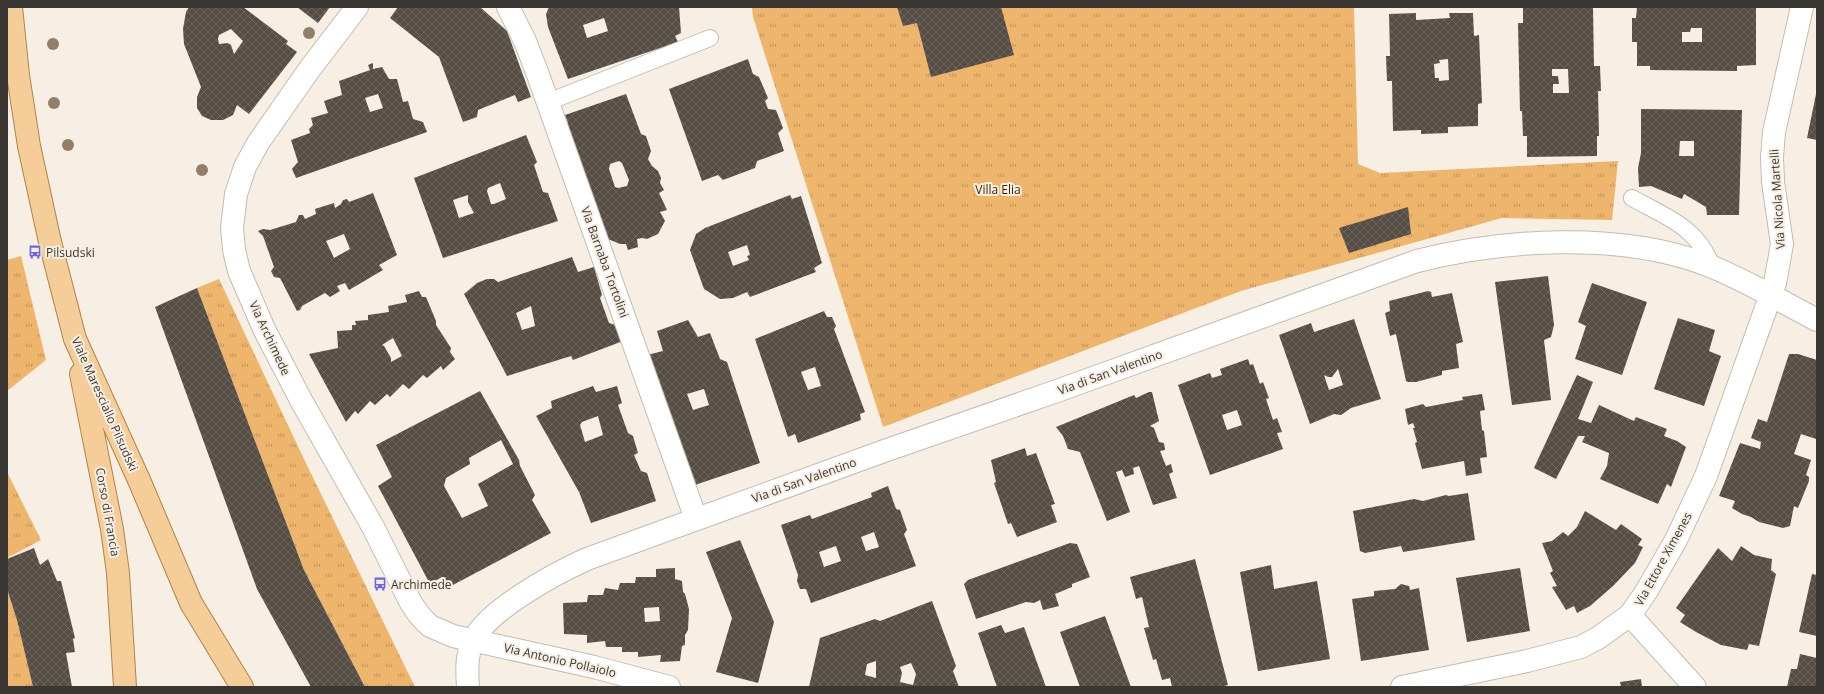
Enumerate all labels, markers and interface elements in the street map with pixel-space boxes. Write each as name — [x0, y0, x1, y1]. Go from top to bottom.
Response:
street label: Via Nicola Martelli — [1765, 148, 1789, 250]
park label: Villa Elia — [975, 181, 1021, 198]
street label: Via Barnaba Tortolini — [577, 204, 633, 320]
bus stop icon: Pilsudski — [27, 244, 43, 260]
place label: Pilsudski — [46, 244, 95, 261]
street label: Via Archimede — [245, 298, 295, 378]
street label: Viale Maresciallo Pilsudski — [68, 334, 142, 474]
street label: Via di San Valentino — [1055, 345, 1165, 399]
street label: Via di San Valentino — [749, 453, 859, 507]
street label: Corso di Francia — [92, 466, 124, 558]
street label: Via Ettore Ximenes — [1630, 509, 1696, 609]
bus stop icon: Archimede — [372, 576, 388, 592]
place label: Archimede — [391, 576, 452, 593]
street label: Via Antonio Pollaiolo — [502, 639, 618, 681]

